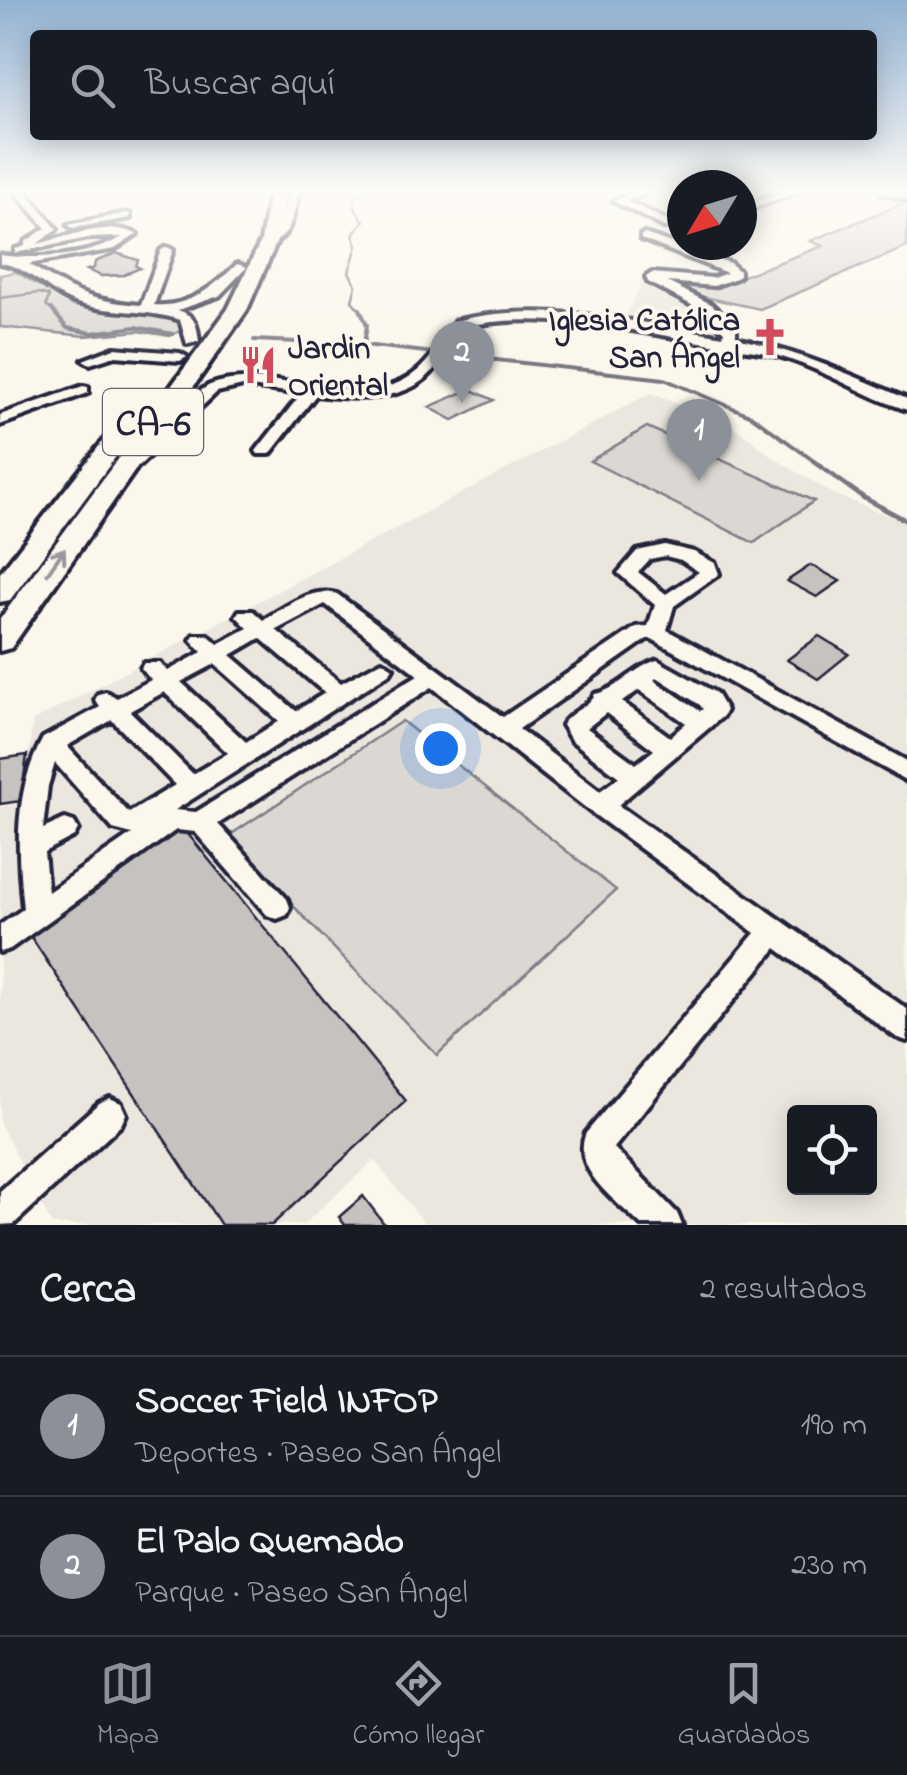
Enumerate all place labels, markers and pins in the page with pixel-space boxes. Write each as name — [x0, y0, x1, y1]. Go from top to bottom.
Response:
place label: Iglesia Católica San Ángel — [548, 299, 740, 384]
church icon: Iglesia Católica San Ángel — [749, 316, 791, 358]
pin: 2 — [430, 320, 494, 403]
place label: Jardin Oriental — [288, 327, 388, 411]
restaurant icon: Jardin Oriental — [237, 344, 279, 386]
pin: 1 — [666, 398, 732, 481]

